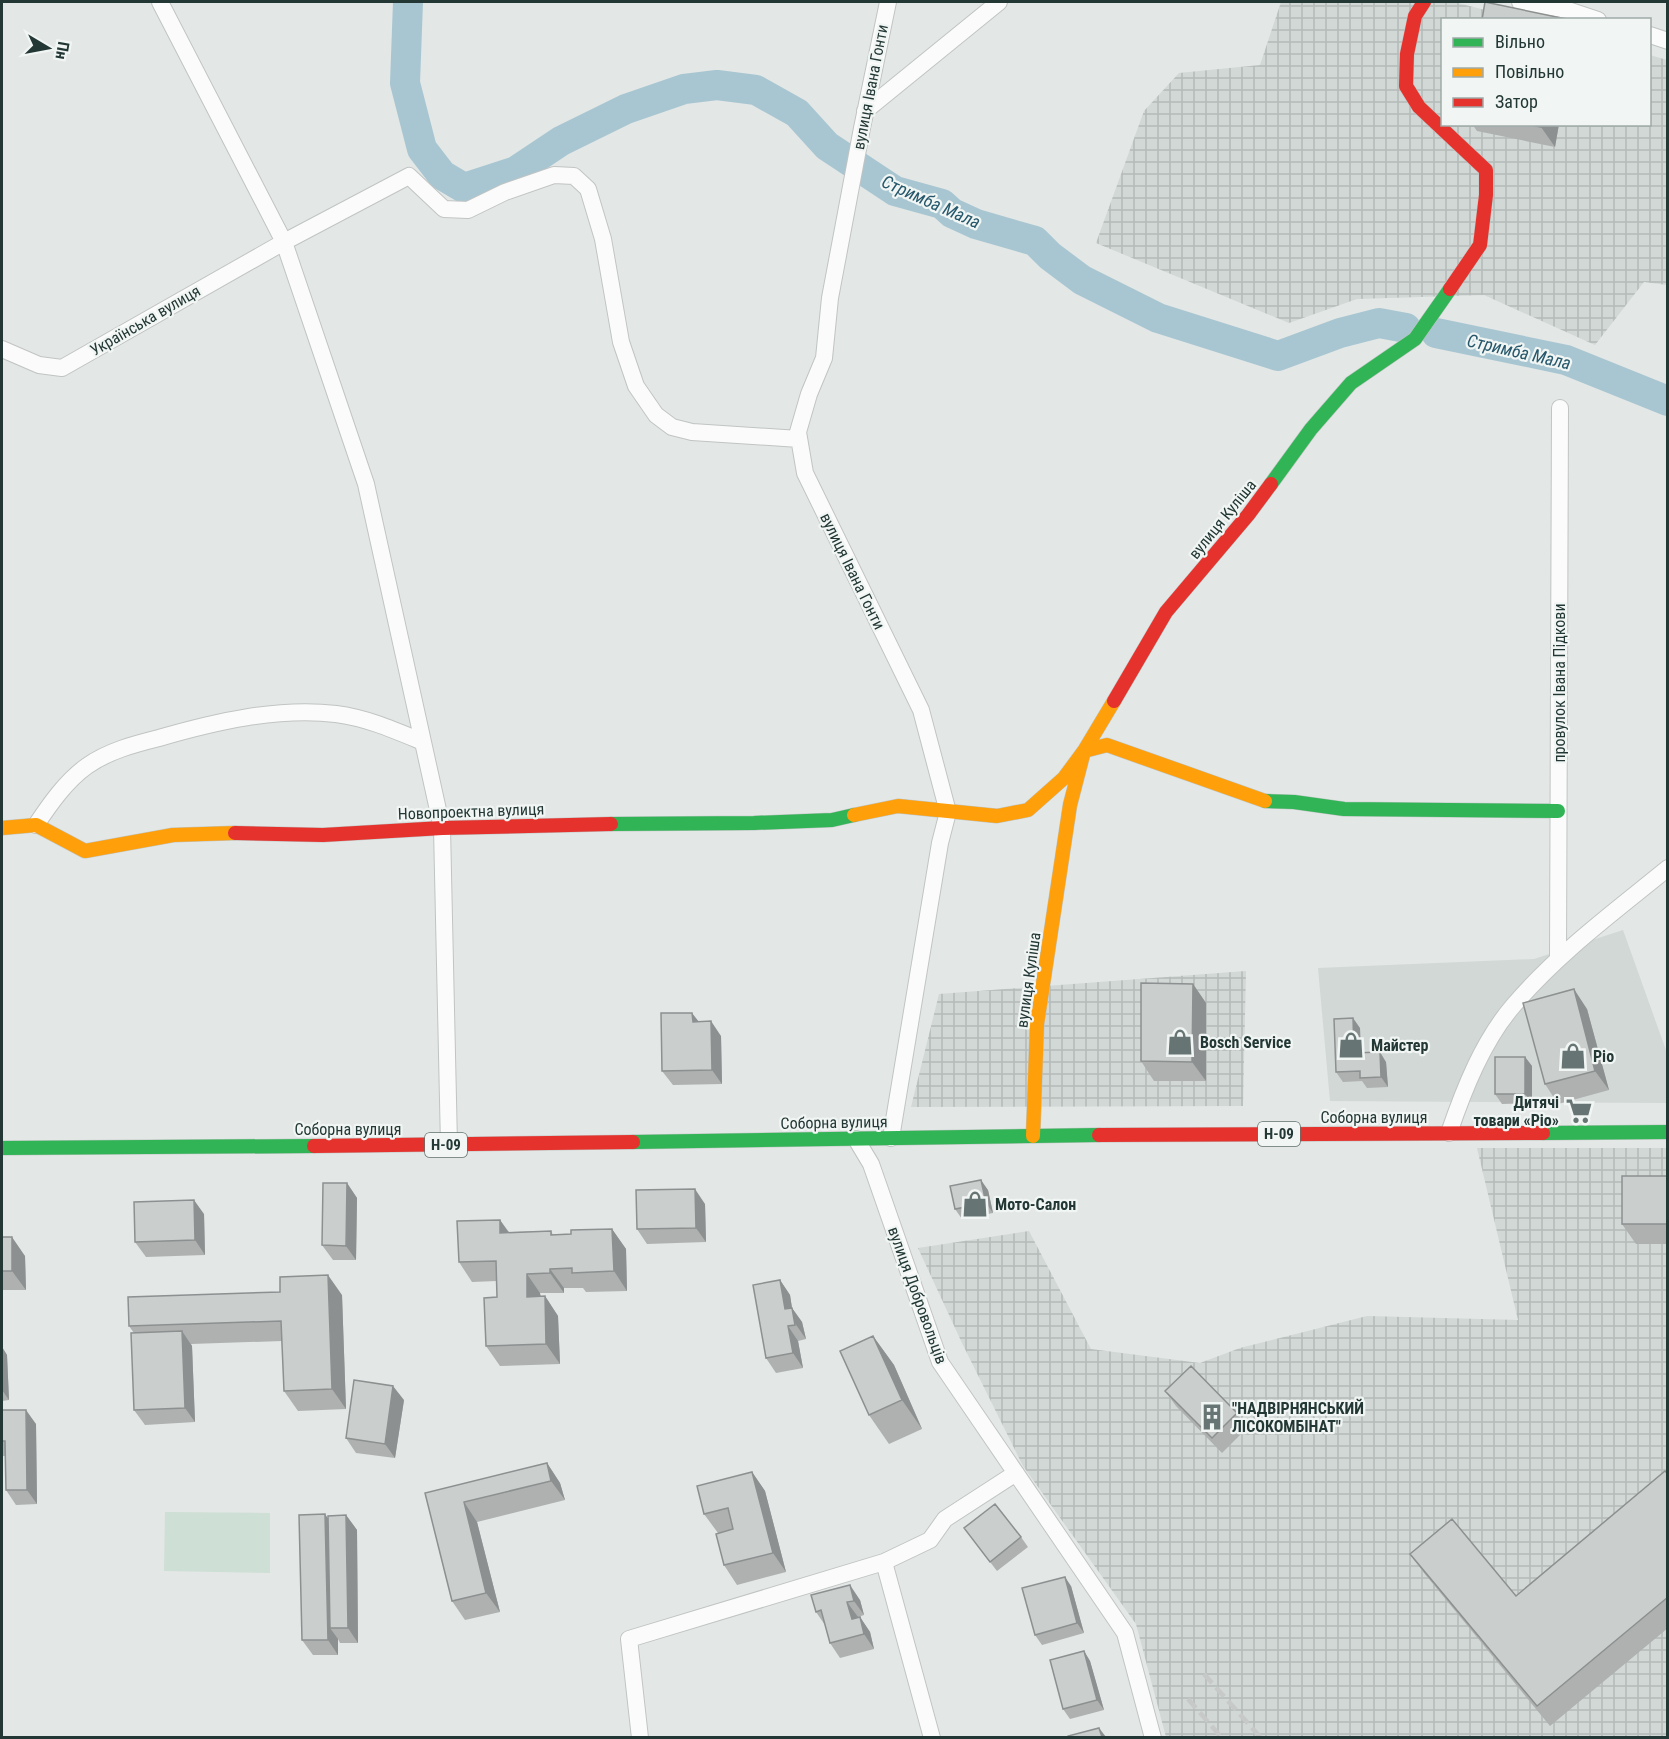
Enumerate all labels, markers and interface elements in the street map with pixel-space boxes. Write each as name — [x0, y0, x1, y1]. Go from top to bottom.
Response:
north arrow — [18, 18, 78, 78]
legend — [1441, 18, 1651, 126]
street label: вулиця Івана Гонти — [849, 23, 892, 151]
text: Вільно — [1495, 31, 1545, 52]
text: Пн — [51, 40, 73, 61]
text: Повільно — [1495, 61, 1564, 82]
text: Затор — [1495, 91, 1538, 112]
water label: Стримба Мала — [879, 170, 984, 233]
street label: Українська вулиця — [87, 281, 204, 360]
water label: Стримба Мала — [1465, 329, 1573, 374]
street label: вулиця Куліша — [1185, 476, 1260, 563]
street label: вулиця Івана Гонти — [816, 510, 889, 633]
street label: провулок Івана Підкови — [1550, 603, 1569, 763]
street label: Новопроектна вулиця — [398, 799, 545, 824]
street label: вулиця Куліша — [1012, 931, 1045, 1029]
shop icon: Bosch Service — [1165, 1027, 1195, 1057]
shop icon: Майстер — [1336, 1030, 1366, 1060]
place label: Bosch Service — [1200, 1033, 1291, 1052]
place label: Майстер — [1371, 1036, 1428, 1055]
shop icon: Ріо — [1558, 1041, 1588, 1071]
place label: Ріо — [1593, 1047, 1614, 1066]
place label: Дитячі товари «Ріо» — [1473, 1093, 1559, 1130]
supermarket icon: Дитячі товари «Ріо» — [1564, 1096, 1594, 1126]
street label: Соборна вулиця — [1320, 1108, 1428, 1127]
street label: Соборна вулиця — [780, 1112, 888, 1133]
street label: Соборна вулиця — [294, 1120, 402, 1139]
road number: Н-09 — [1258, 1122, 1300, 1146]
road number: Н-09 — [425, 1133, 467, 1157]
shop icon: Мото-Салон — [960, 1189, 990, 1219]
place label: Мото-Салон — [995, 1195, 1076, 1214]
street label: вулиця Добровольців — [884, 1224, 951, 1366]
place label: "НАДВІРНЯНСЬКИЙ ЛІСОКОМБІНАТ" — [1232, 1398, 1364, 1436]
building icon: "НАДВІРНЯНСЬКИЙ ЛІСОКОМБІНАТ" — [1197, 1402, 1227, 1432]

